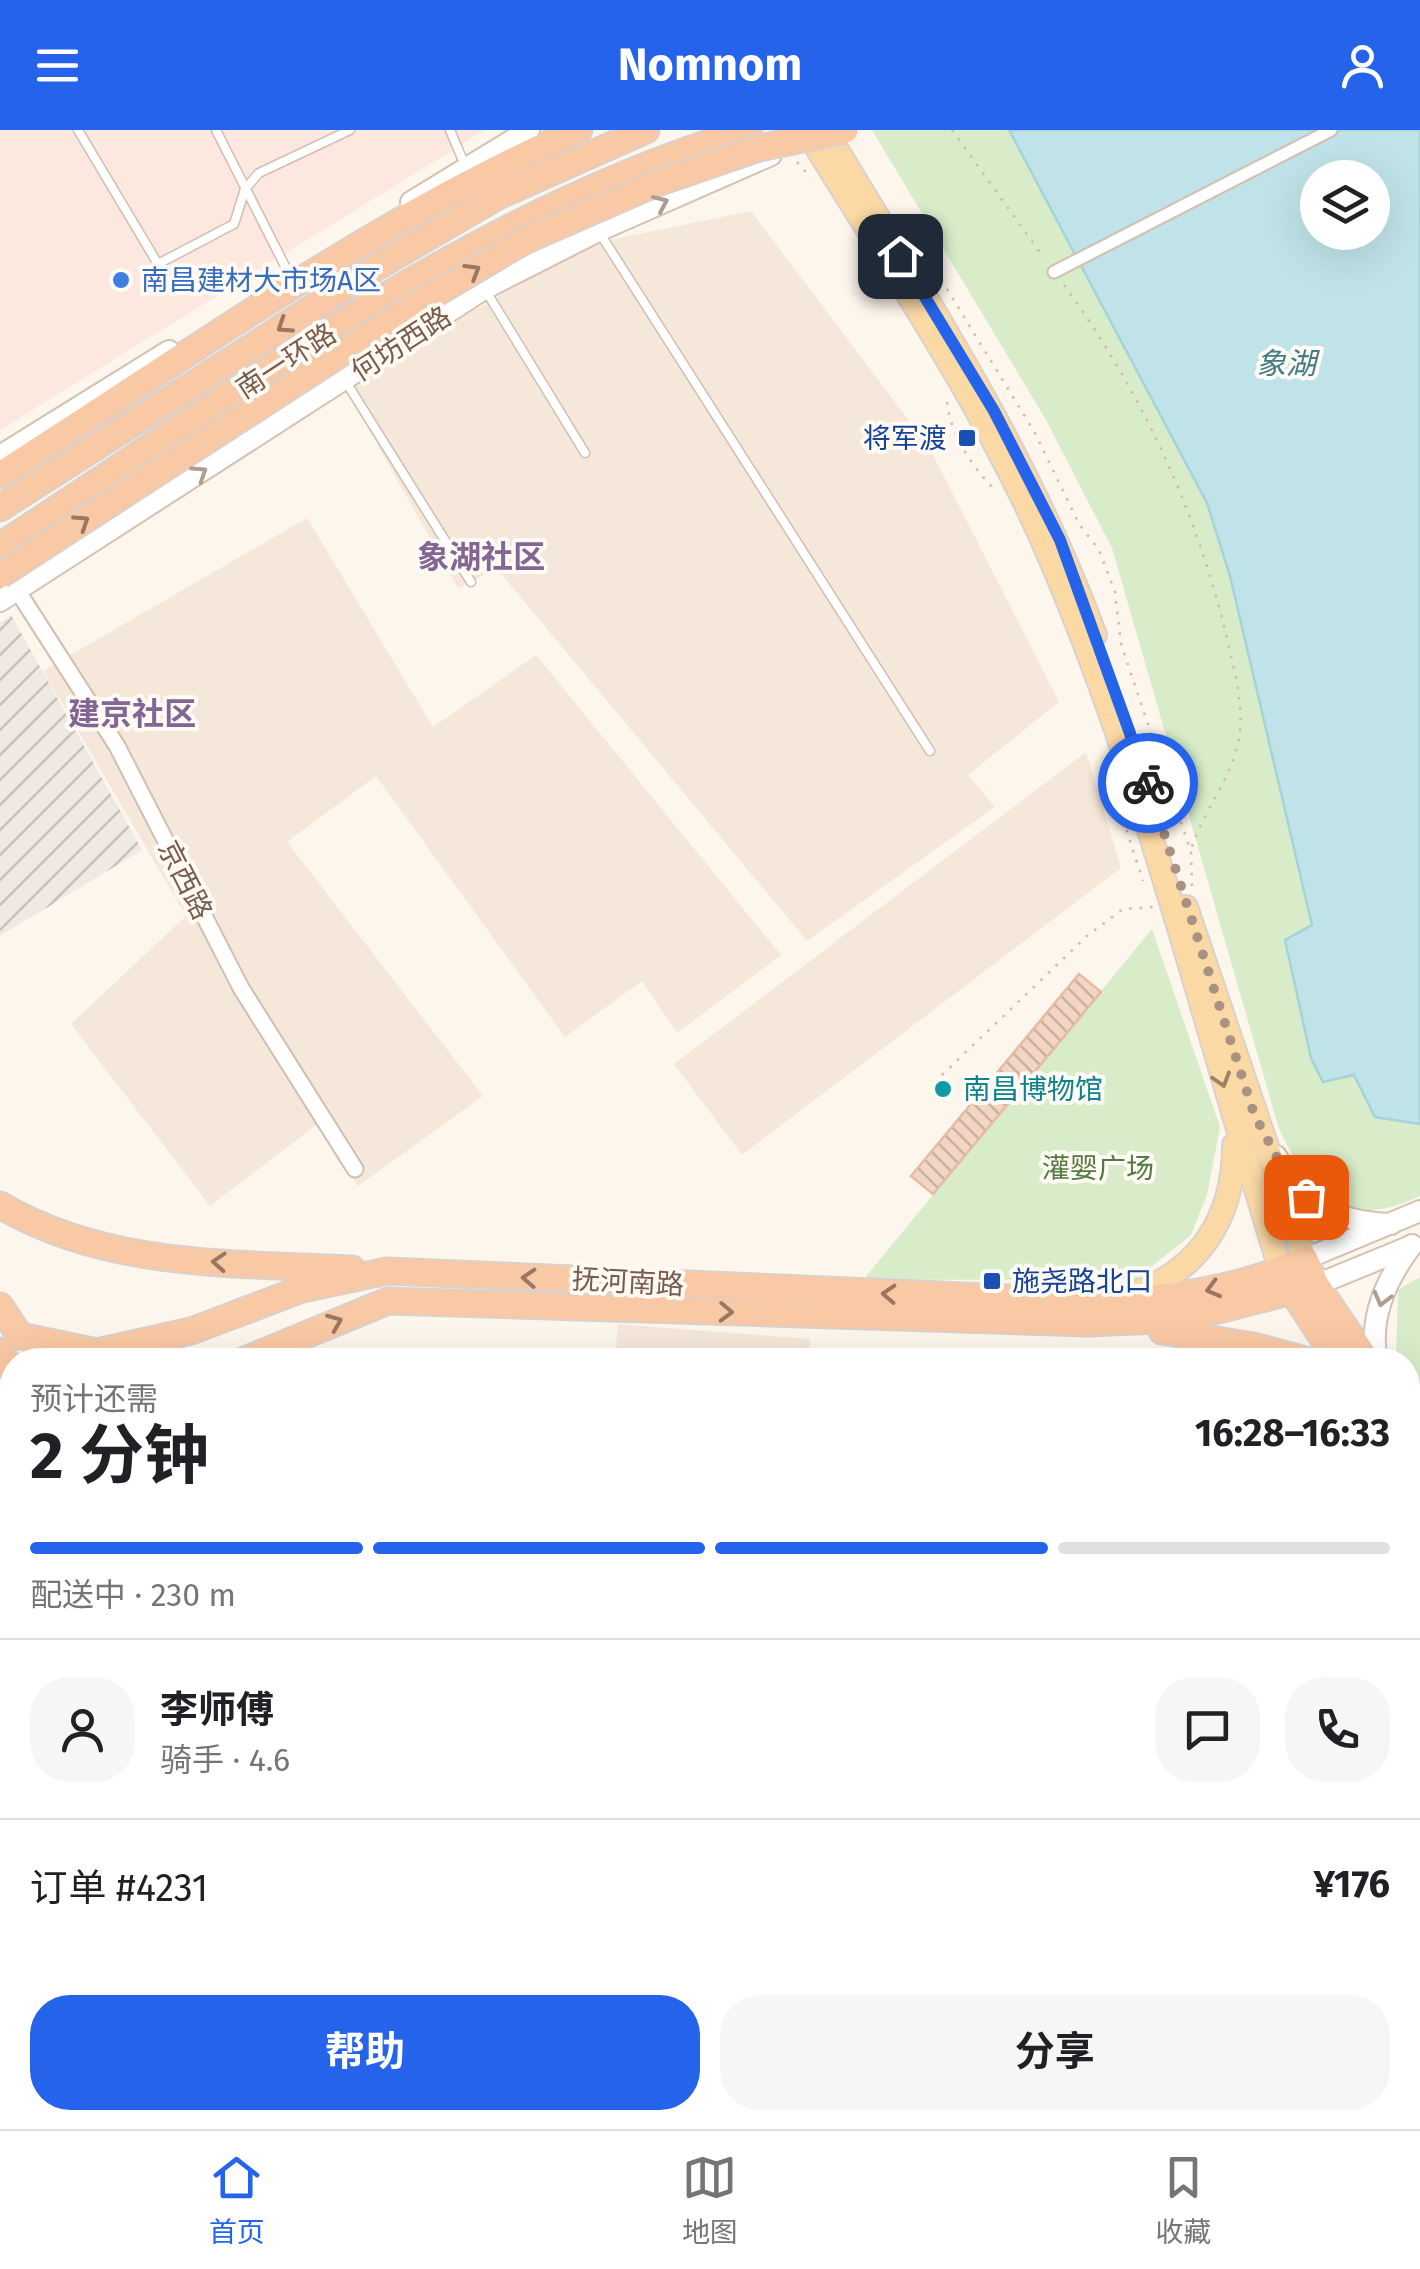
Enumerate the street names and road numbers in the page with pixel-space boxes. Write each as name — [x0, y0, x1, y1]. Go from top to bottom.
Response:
street label: 何坊西路 — [345, 300, 457, 388]
street label: 南一环路 — [230, 317, 342, 405]
street label: 京西路 — [151, 835, 219, 925]
street label: 抚河南路 — [571, 1263, 685, 1301]

